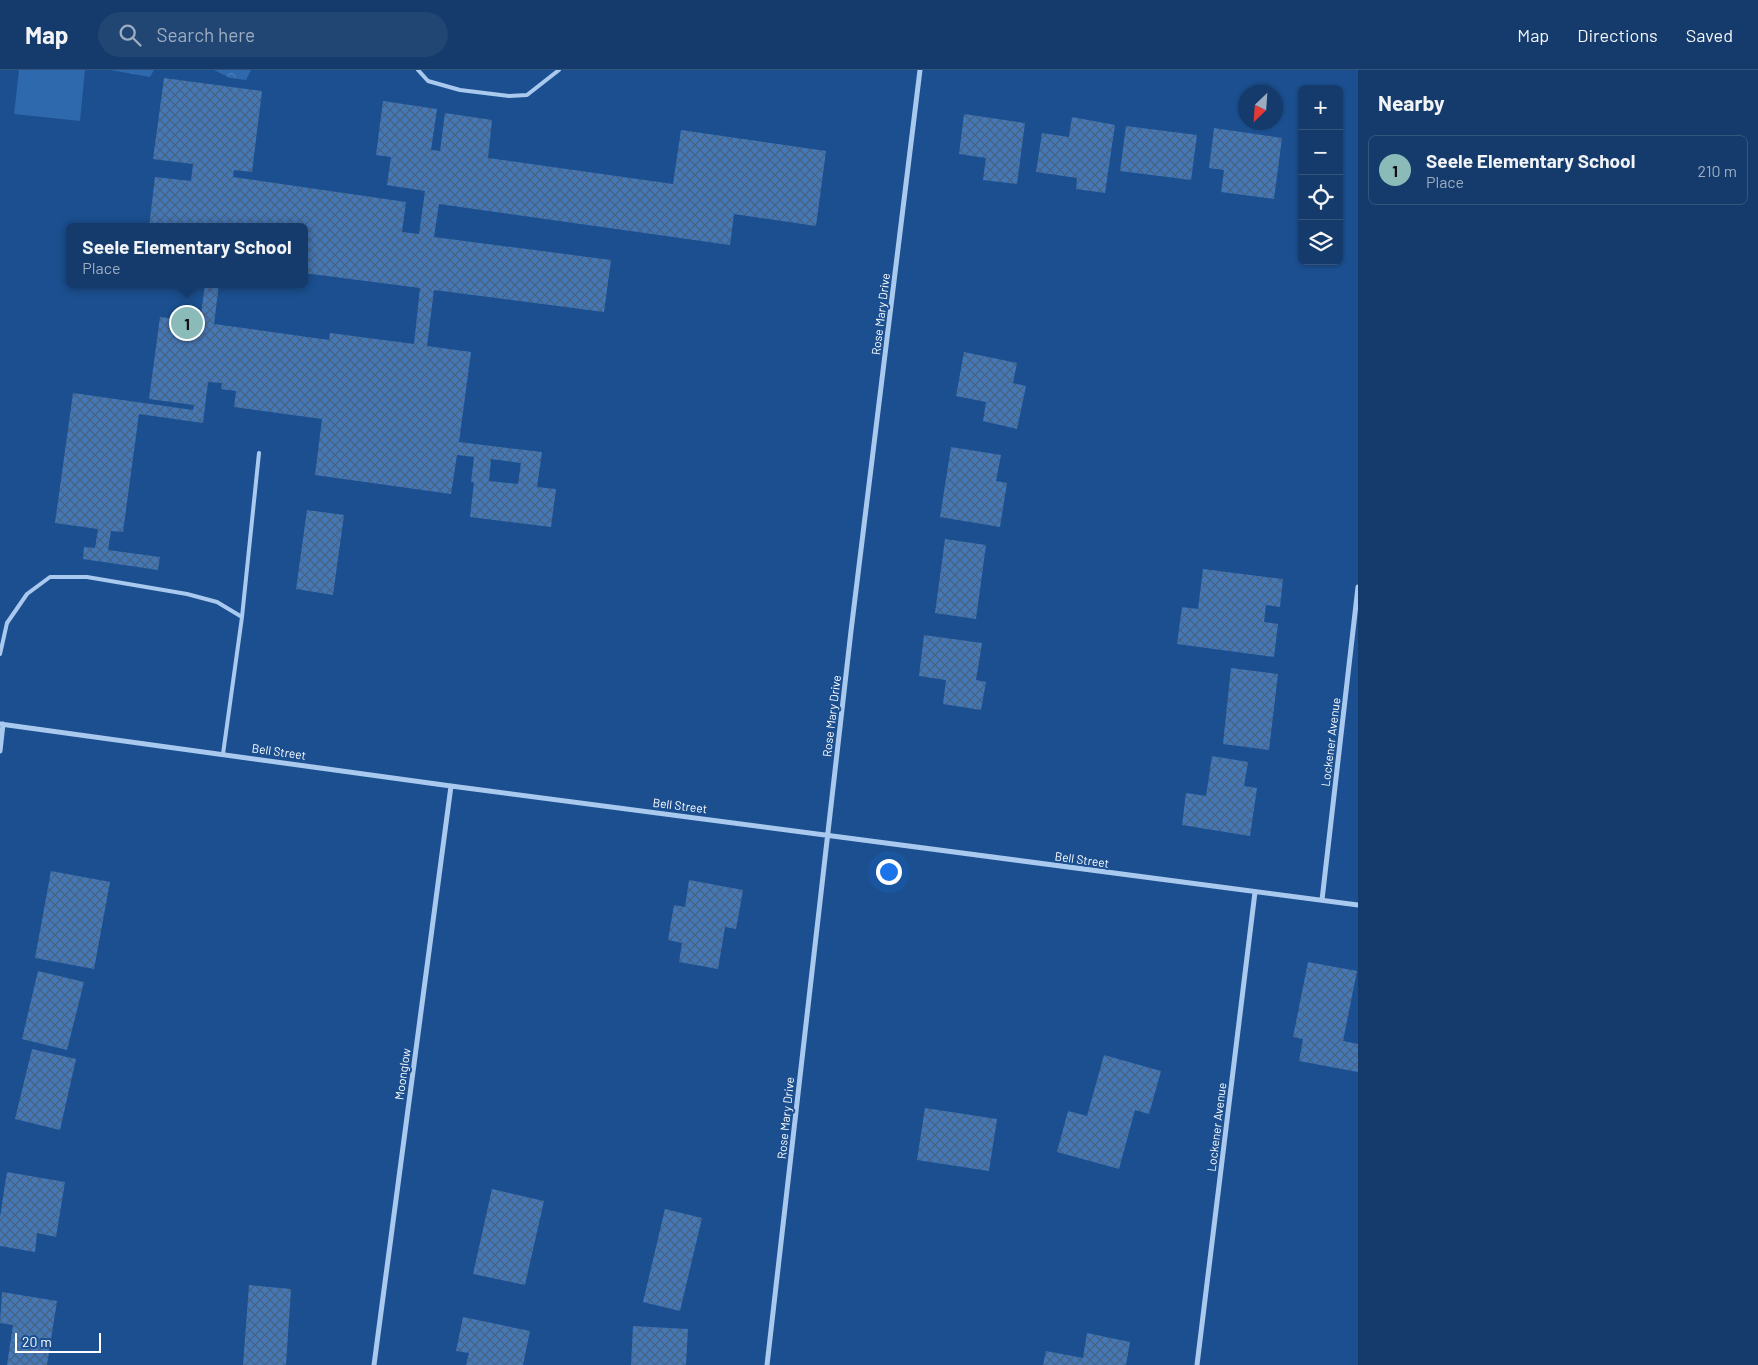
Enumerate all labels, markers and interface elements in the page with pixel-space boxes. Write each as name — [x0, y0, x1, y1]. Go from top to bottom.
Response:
search box — [98, 12, 448, 57]
text: Map — [25, 20, 68, 49]
icon: search — [116, 21, 144, 49]
text: Search here — [156, 23, 255, 46]
text: Map — [1517, 24, 1549, 46]
text: Directions — [1577, 24, 1658, 46]
text: Saved — [1686, 24, 1733, 46]
north arrow — [1238, 85, 1283, 130]
map controls — [1298, 85, 1343, 265]
button: + — [1298, 85, 1343, 130]
text: Nearby — [1378, 90, 1444, 115]
button: − — [1298, 130, 1343, 175]
text: Seele Elementary School — [1426, 149, 1635, 172]
text: 1 — [1392, 161, 1398, 180]
text: 210 m — [1698, 161, 1737, 180]
text: Place — [1426, 172, 1464, 191]
button: locate — [1298, 175, 1343, 220]
button: layers — [1298, 220, 1343, 265]
popup — [66, 223, 308, 288]
text: Seele Elementary School — [82, 235, 292, 258]
text: Place — [82, 258, 120, 277]
street label: Rose Mary Drive — [868, 272, 892, 356]
pin: 1 — [171, 304, 203, 342]
street label: Rose Mary Drive — [819, 674, 843, 758]
street label: Lockener Avenue — [1318, 697, 1342, 787]
street label: Bell Street — [251, 740, 307, 762]
street label: Bell Street — [652, 795, 708, 815]
street label: Bell Street — [1054, 848, 1110, 870]
your location — [876, 859, 902, 885]
street label: Moonglow — [391, 1047, 413, 1101]
street label: Rose Mary Drive — [774, 1076, 796, 1160]
street label: Lockener Avenue — [1204, 1082, 1228, 1172]
scale bar — [15, 1330, 101, 1353]
text: 20 m — [22, 1333, 52, 1350]

